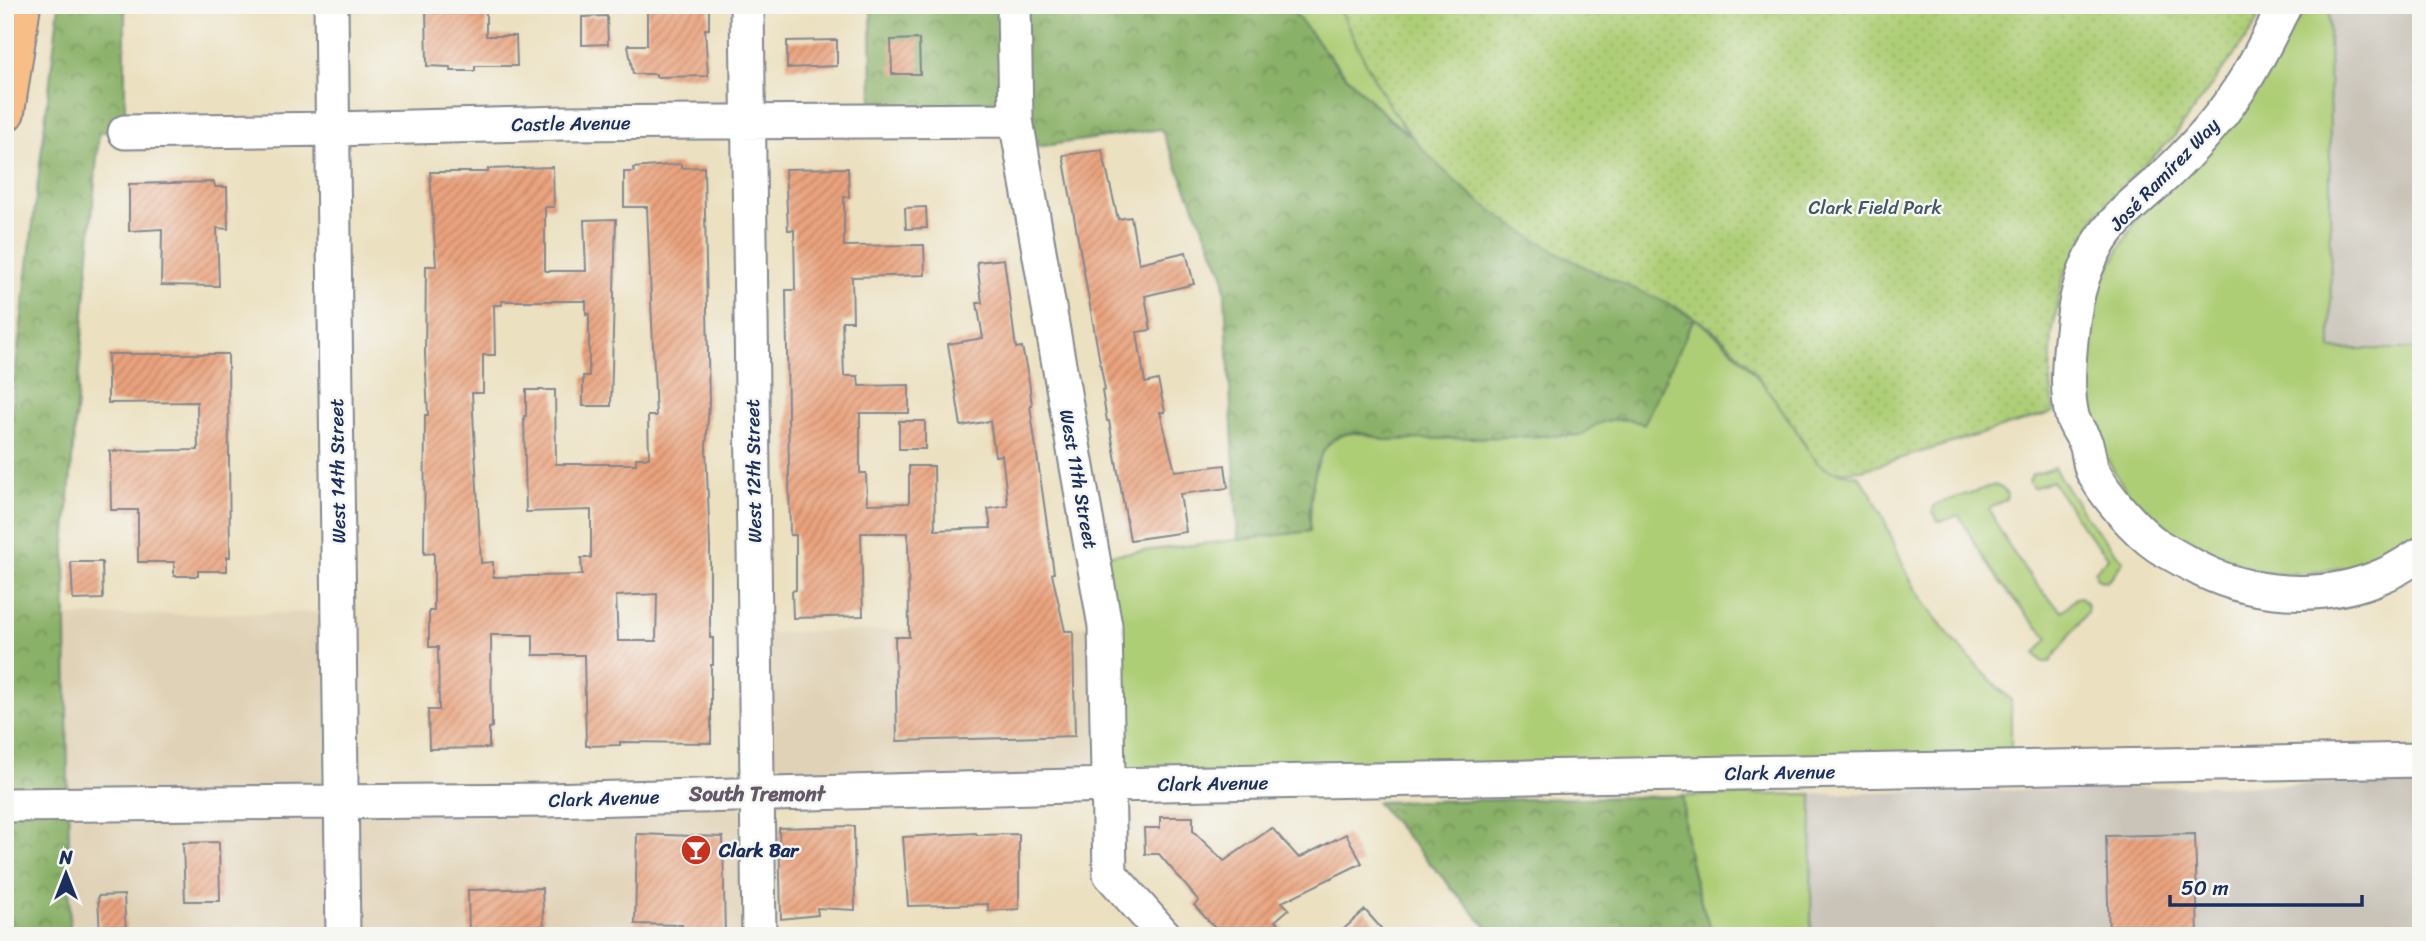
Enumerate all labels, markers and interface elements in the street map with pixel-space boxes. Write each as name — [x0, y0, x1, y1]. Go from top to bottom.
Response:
street label: Castle Avenue — [511, 106, 631, 141]
street label: José Ramírez Way — [2100, 110, 2228, 240]
park label: Clark Field Park — [1808, 191, 1942, 224]
street label: West 14th Street — [320, 398, 355, 544]
street label: West 12th Street — [736, 399, 771, 543]
street label: West 11th Street — [1050, 407, 1107, 551]
street label: Clark Avenue — [1724, 755, 1836, 790]
street label: Clark Avenue — [1157, 766, 1269, 801]
district label: South Tremont — [688, 775, 827, 813]
street label: Clark Avenue — [548, 780, 660, 817]
bar icon: Clark Bar — [679, 833, 713, 867]
place label: Clark Bar — [718, 834, 800, 867]
north arrow — [32, 839, 102, 909]
text: N — [58, 841, 73, 874]
scale bar — [2170, 864, 2363, 908]
text: 50 m — [2181, 869, 2229, 907]

